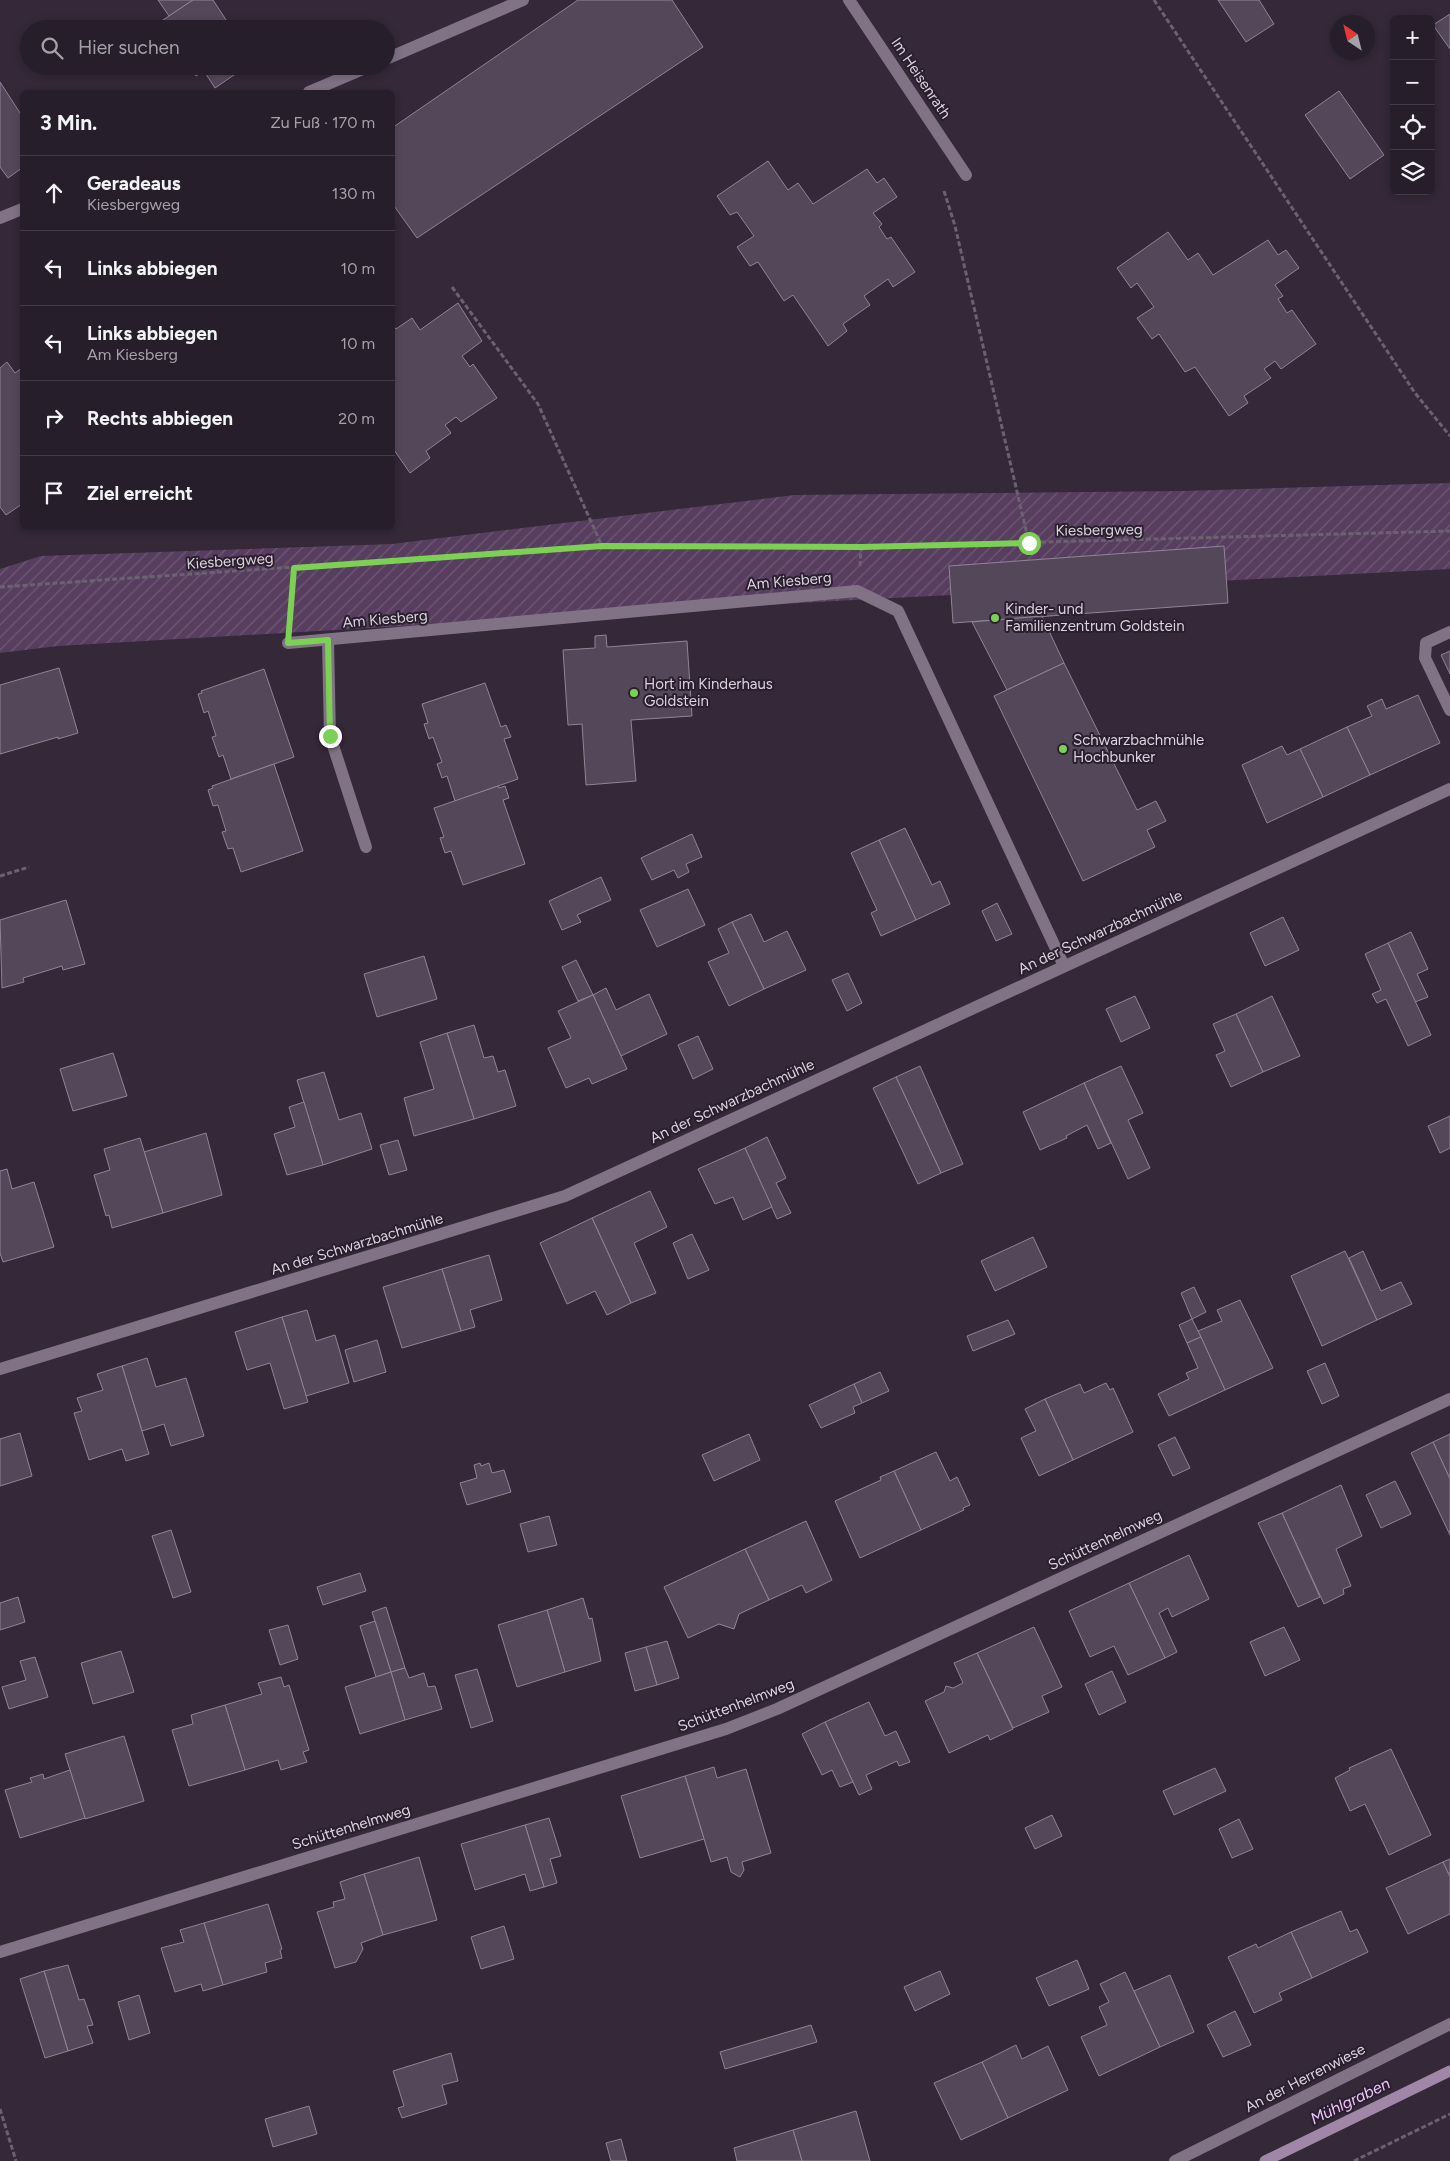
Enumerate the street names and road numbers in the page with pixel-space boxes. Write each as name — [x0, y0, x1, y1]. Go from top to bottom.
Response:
street label: Im Heisenrath — [887, 34, 955, 122]
street label: Kiesbergweg — [1055, 520, 1143, 540]
street label: Kiesbergweg — [186, 549, 274, 573]
street label: Am Kiesberg — [746, 568, 832, 594]
street label: Am Kiesberg — [342, 606, 428, 632]
street label: An der Schwarzbachmühle — [1015, 886, 1185, 978]
street label: An der Schwarzbachmühle — [647, 1055, 817, 1147]
street label: An der Schwarzbachmühle — [269, 1209, 445, 1279]
street label: Schüttenhelmweg — [1045, 1506, 1165, 1574]
street label: Schüttenhelmweg — [675, 1675, 797, 1735]
street label: Schüttenhelmweg — [290, 1800, 412, 1854]
street label: An der Herrenwiese — [1242, 2040, 1368, 2116]

